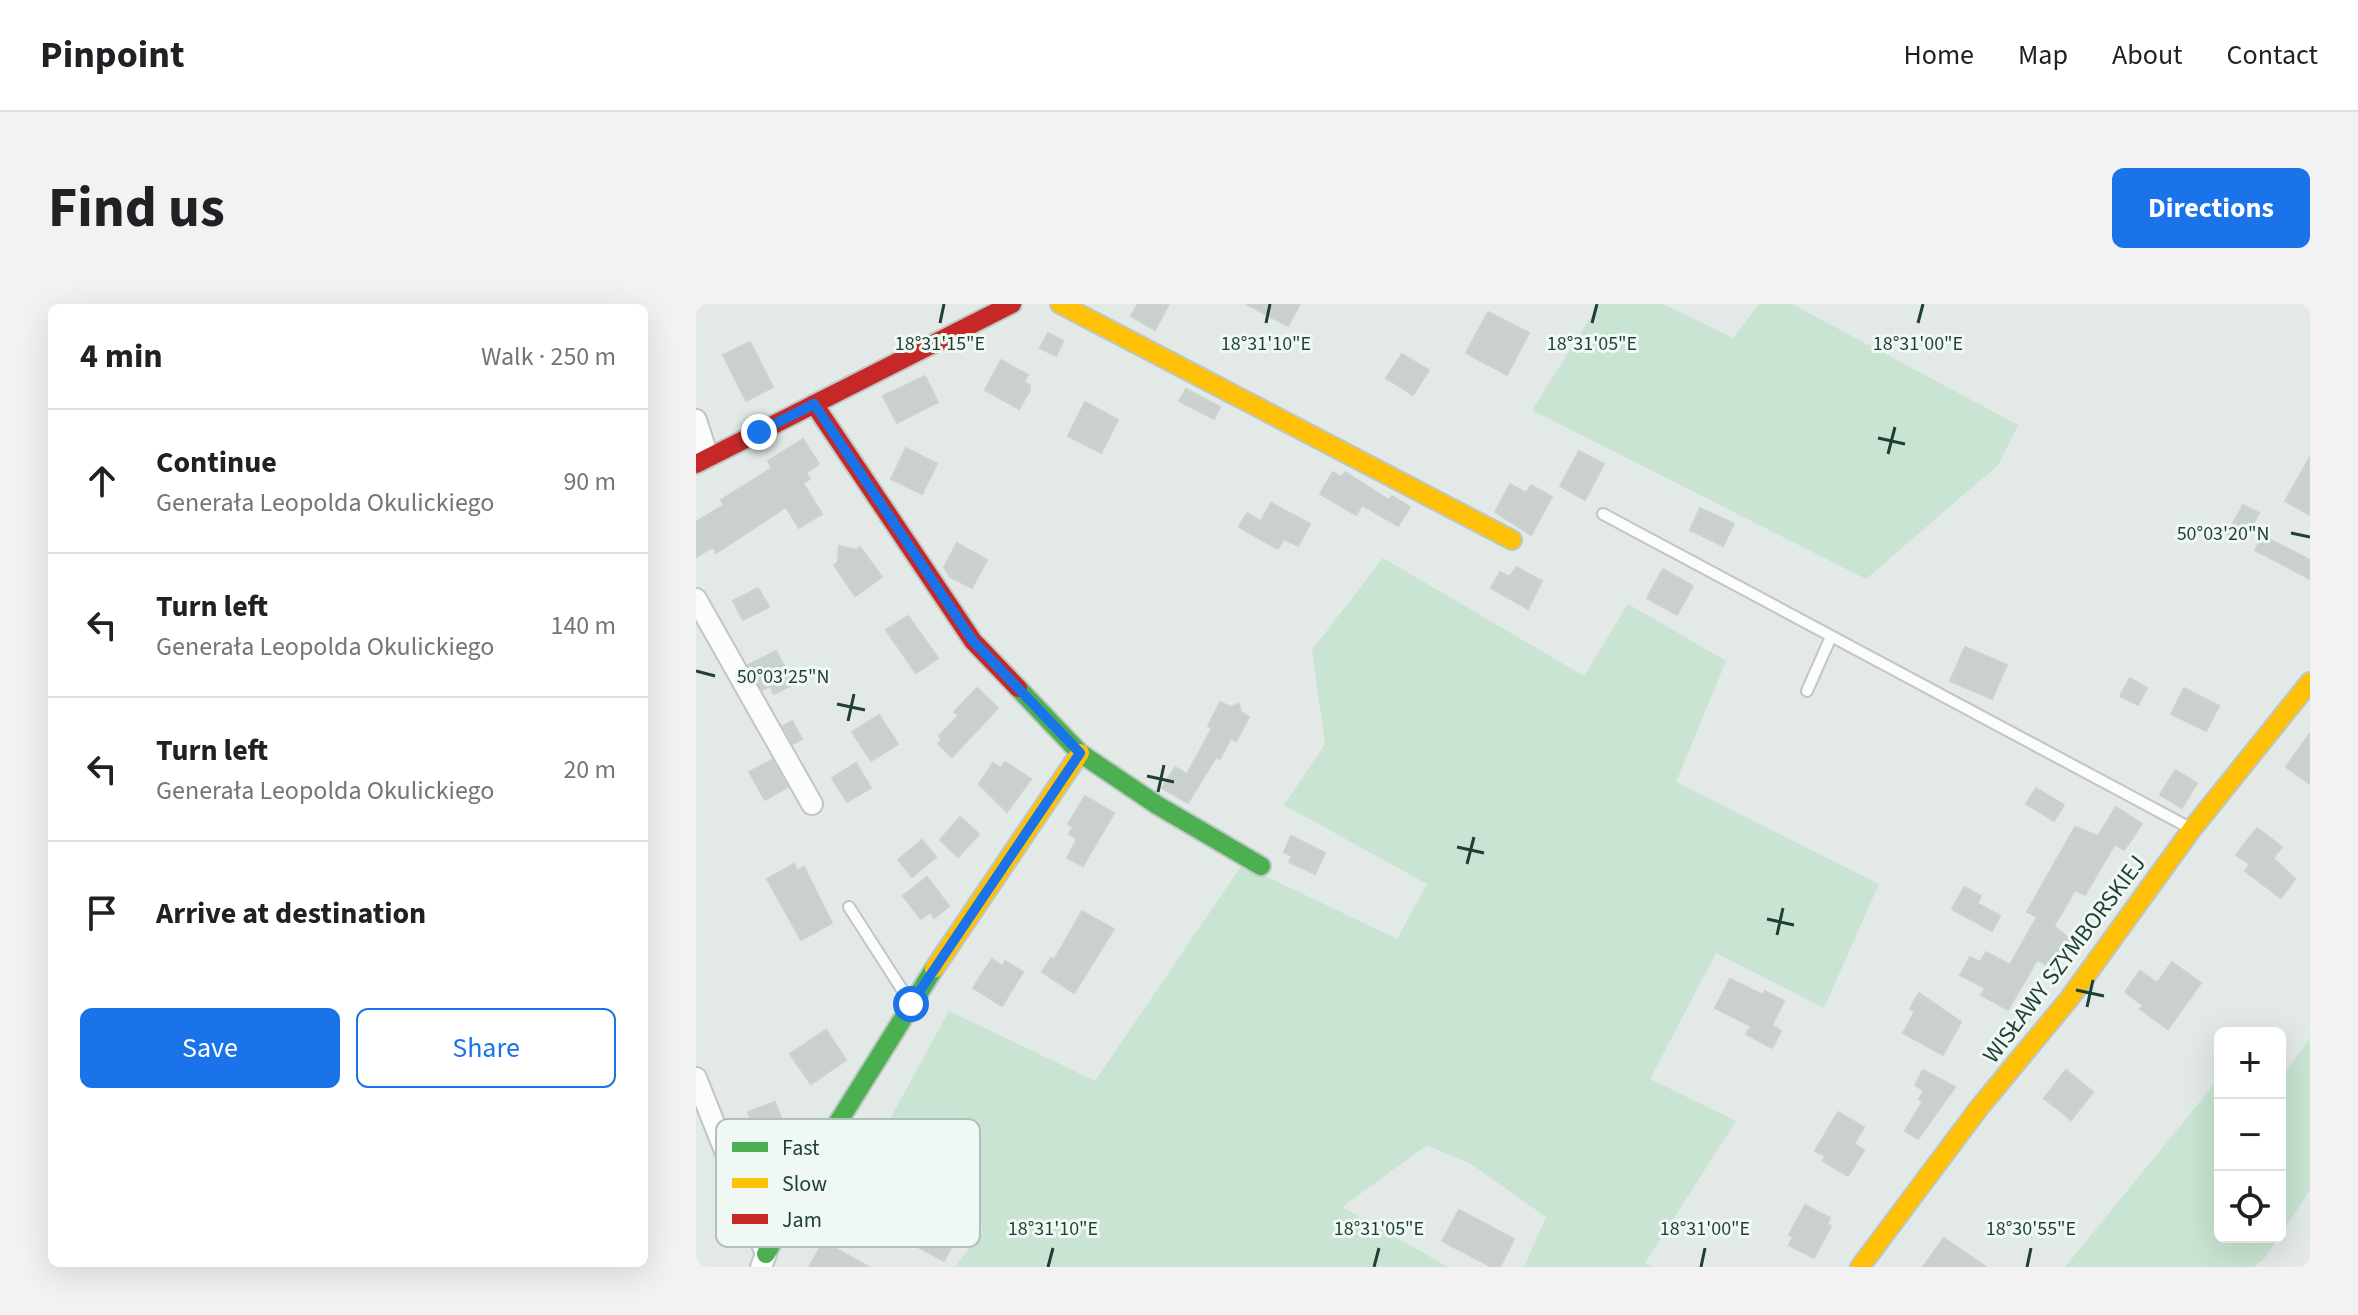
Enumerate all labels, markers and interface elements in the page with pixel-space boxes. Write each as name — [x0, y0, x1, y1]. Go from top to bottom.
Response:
text: Pinpoint — [40, 28, 185, 82]
text: Home — [1903, 35, 1974, 75]
text: Map — [2018, 35, 2068, 75]
text: About — [2112, 35, 2183, 75]
text: Contact — [2227, 35, 2318, 75]
button: Directions — [2112, 168, 2310, 248]
text: Find us — [48, 169, 225, 248]
text: 18°31'15"E — [895, 330, 985, 358]
text: 18°31'10"E — [1221, 330, 1311, 358]
text: 18°31'05"E — [1547, 330, 1637, 358]
text: 18°31'00"E — [1873, 330, 1963, 358]
text: 4 min — [80, 332, 163, 381]
text: Walk · 250 m — [481, 338, 616, 375]
route end — [741, 414, 777, 450]
text: Continue — [156, 441, 277, 484]
icon: ahead — [80, 459, 124, 503]
text: 90 m — [563, 463, 616, 500]
text: Generała Leopolda Okulickiego — [156, 484, 494, 521]
text: 50°03'20"N — [2177, 520, 2269, 548]
text: Turn left — [156, 585, 268, 628]
icon: left — [80, 603, 124, 647]
text: 140 m — [550, 607, 616, 644]
text: Generała Leopolda Okulickiego — [156, 628, 494, 665]
text: 50°03'25"N — [737, 663, 829, 691]
text: Turn left — [156, 729, 268, 772]
icon: left — [80, 747, 124, 791]
text: 20 m — [563, 751, 616, 788]
text: Generała Leopolda Okulickiego — [156, 772, 494, 809]
street label: WISŁAWY SZYMBORSKIEJ — [1974, 848, 2155, 1071]
icon: arrive — [80, 891, 124, 935]
text: Arrive at destination — [156, 892, 426, 935]
route start — [893, 986, 929, 1022]
button: Save — [80, 1008, 340, 1088]
button: Share — [356, 1008, 616, 1088]
map controls — [2214, 1027, 2286, 1243]
button: + — [2214, 1027, 2286, 1099]
button: − — [2214, 1099, 2286, 1171]
legend — [716, 1119, 980, 1247]
text: Fast — [782, 1132, 820, 1164]
text: Slow — [782, 1168, 827, 1200]
button: locate — [2214, 1171, 2286, 1243]
text: Jam — [782, 1204, 822, 1236]
text: 18°31'10"E — [1008, 1215, 1098, 1243]
text: 18°31'05"E — [1334, 1215, 1424, 1243]
text: 18°31'00"E — [1660, 1215, 1750, 1243]
text: 18°30'55"E — [1986, 1215, 2076, 1243]

